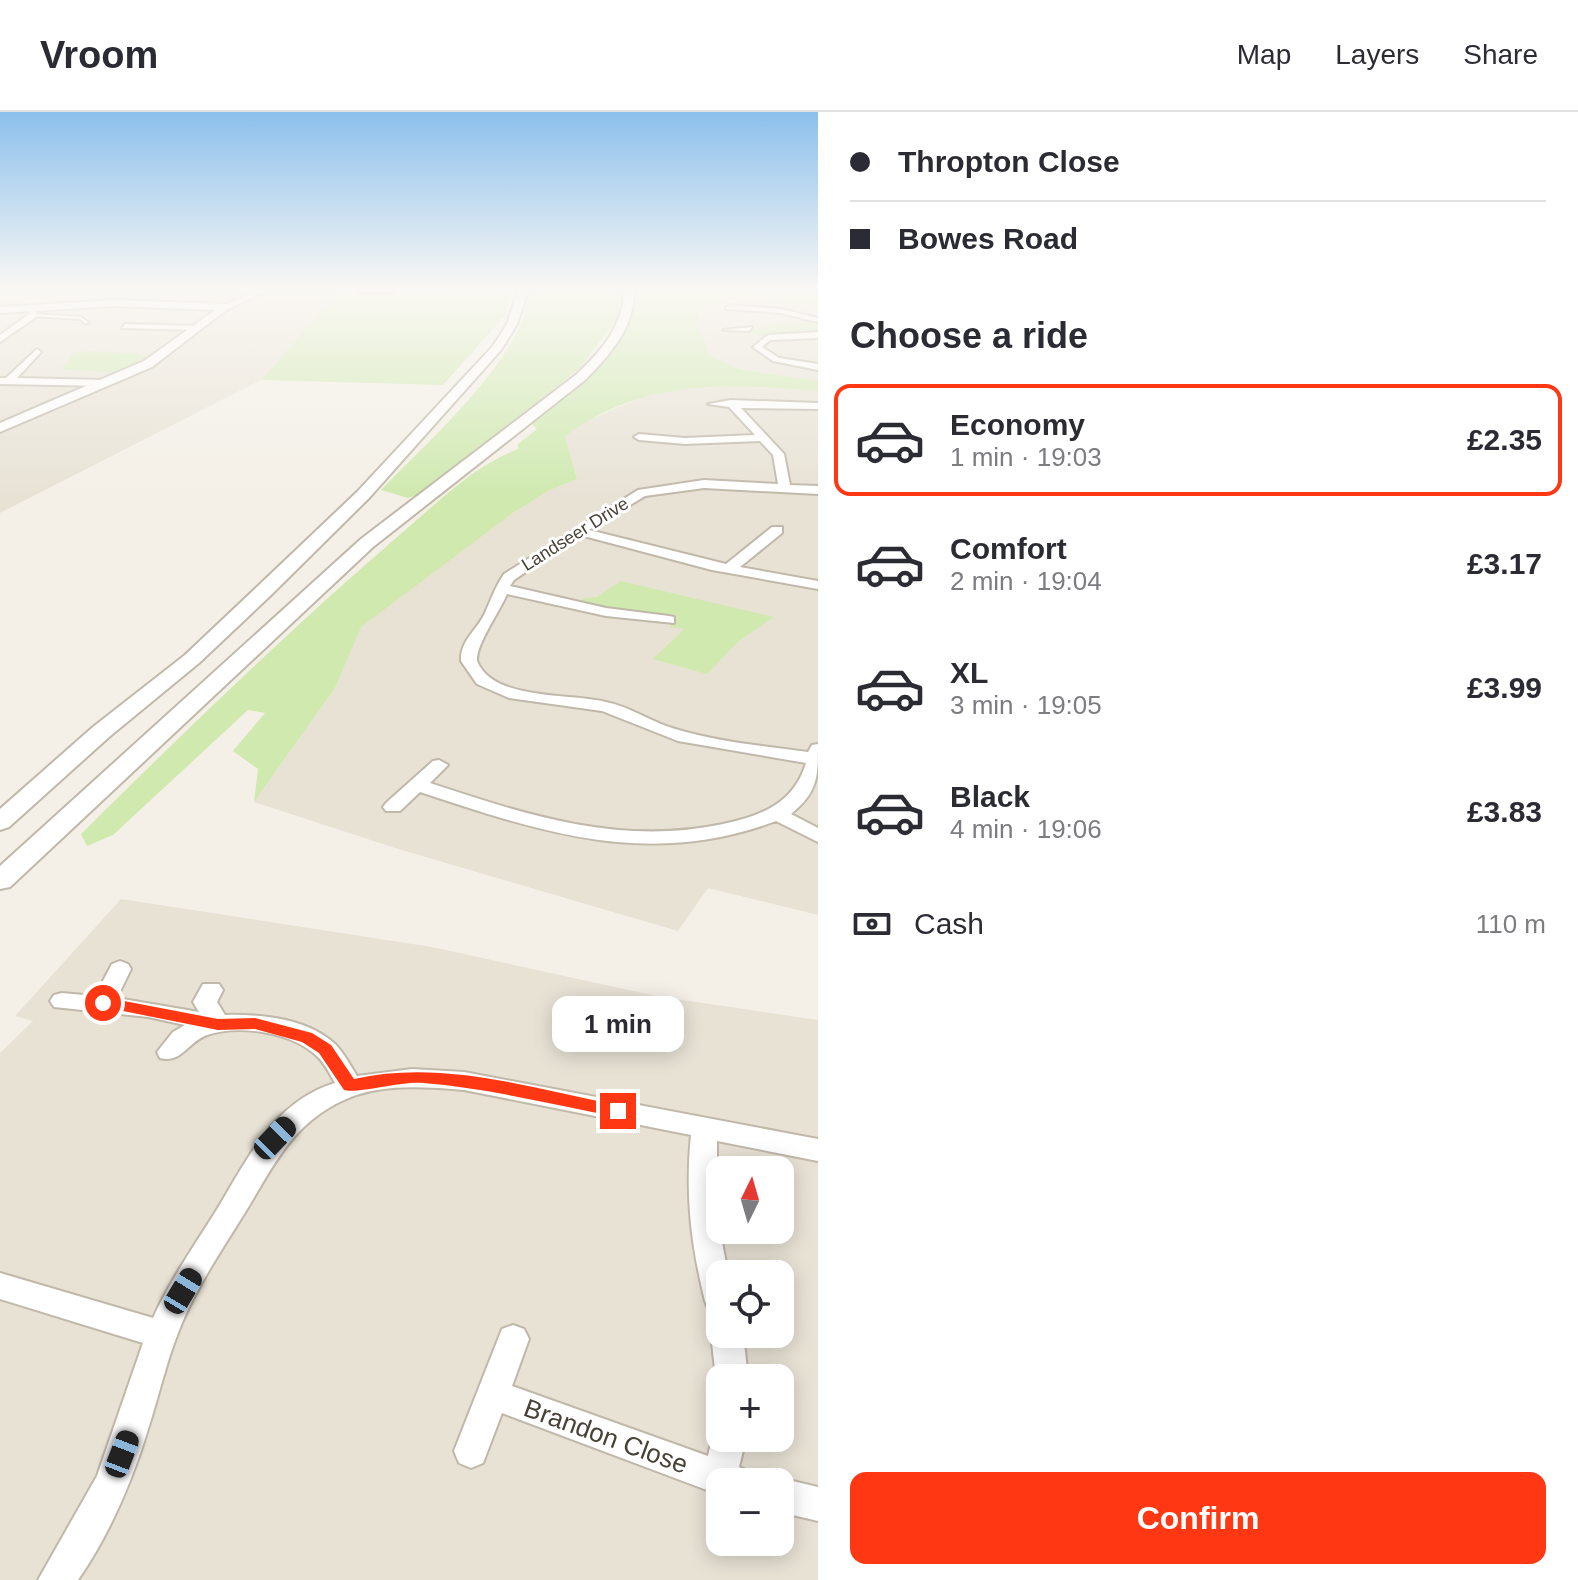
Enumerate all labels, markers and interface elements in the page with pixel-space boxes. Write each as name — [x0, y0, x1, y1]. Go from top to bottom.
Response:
text: Vroom — [40, 34, 158, 76]
text: Map — [1237, 39, 1291, 70]
text: Layers — [1335, 39, 1419, 70]
text: Share — [1463, 39, 1538, 70]
text: Thropton Close — [898, 145, 1120, 178]
text: Bowes Road — [898, 222, 1078, 255]
text: Choose a ride — [850, 315, 1088, 356]
icon: car — [854, 404, 926, 476]
text: Economy — [950, 408, 1085, 441]
text: £2.35 — [1467, 423, 1542, 456]
text: 1 min · 19:03 — [950, 442, 1102, 472]
street label: Landseer Drive — [518, 493, 632, 575]
icon: car — [854, 528, 926, 600]
text: Comfort — [950, 532, 1067, 565]
text: £3.17 — [1467, 547, 1542, 580]
text: 2 min · 19:04 — [950, 566, 1102, 596]
icon: car — [854, 652, 926, 724]
text: XL — [950, 656, 988, 689]
text: £3.99 — [1467, 671, 1542, 704]
text: 3 min · 19:05 — [950, 690, 1102, 720]
icon: car — [854, 776, 926, 848]
text: Black — [950, 780, 1030, 813]
text: £3.83 — [1467, 795, 1542, 828]
text: 4 min · 19:06 — [950, 814, 1102, 844]
icon: cash — [850, 902, 894, 946]
text: Cash — [914, 907, 984, 940]
text: 110 m — [1476, 909, 1546, 939]
route start — [85, 985, 121, 1021]
callout: 1 min — [552, 995, 684, 1051]
text: 1 min — [584, 1009, 652, 1039]
route end — [600, 1093, 636, 1129]
car — [250, 1112, 300, 1164]
north arrow — [706, 1156, 794, 1244]
map controls — [706, 1156, 794, 1556]
button: locate — [706, 1260, 794, 1348]
car — [160, 1264, 206, 1318]
button: + — [706, 1364, 794, 1452]
street label: Brandon Close — [520, 1392, 692, 1480]
car — [102, 1427, 142, 1481]
button: − — [706, 1468, 794, 1556]
button: Confirm — [850, 1472, 1546, 1564]

